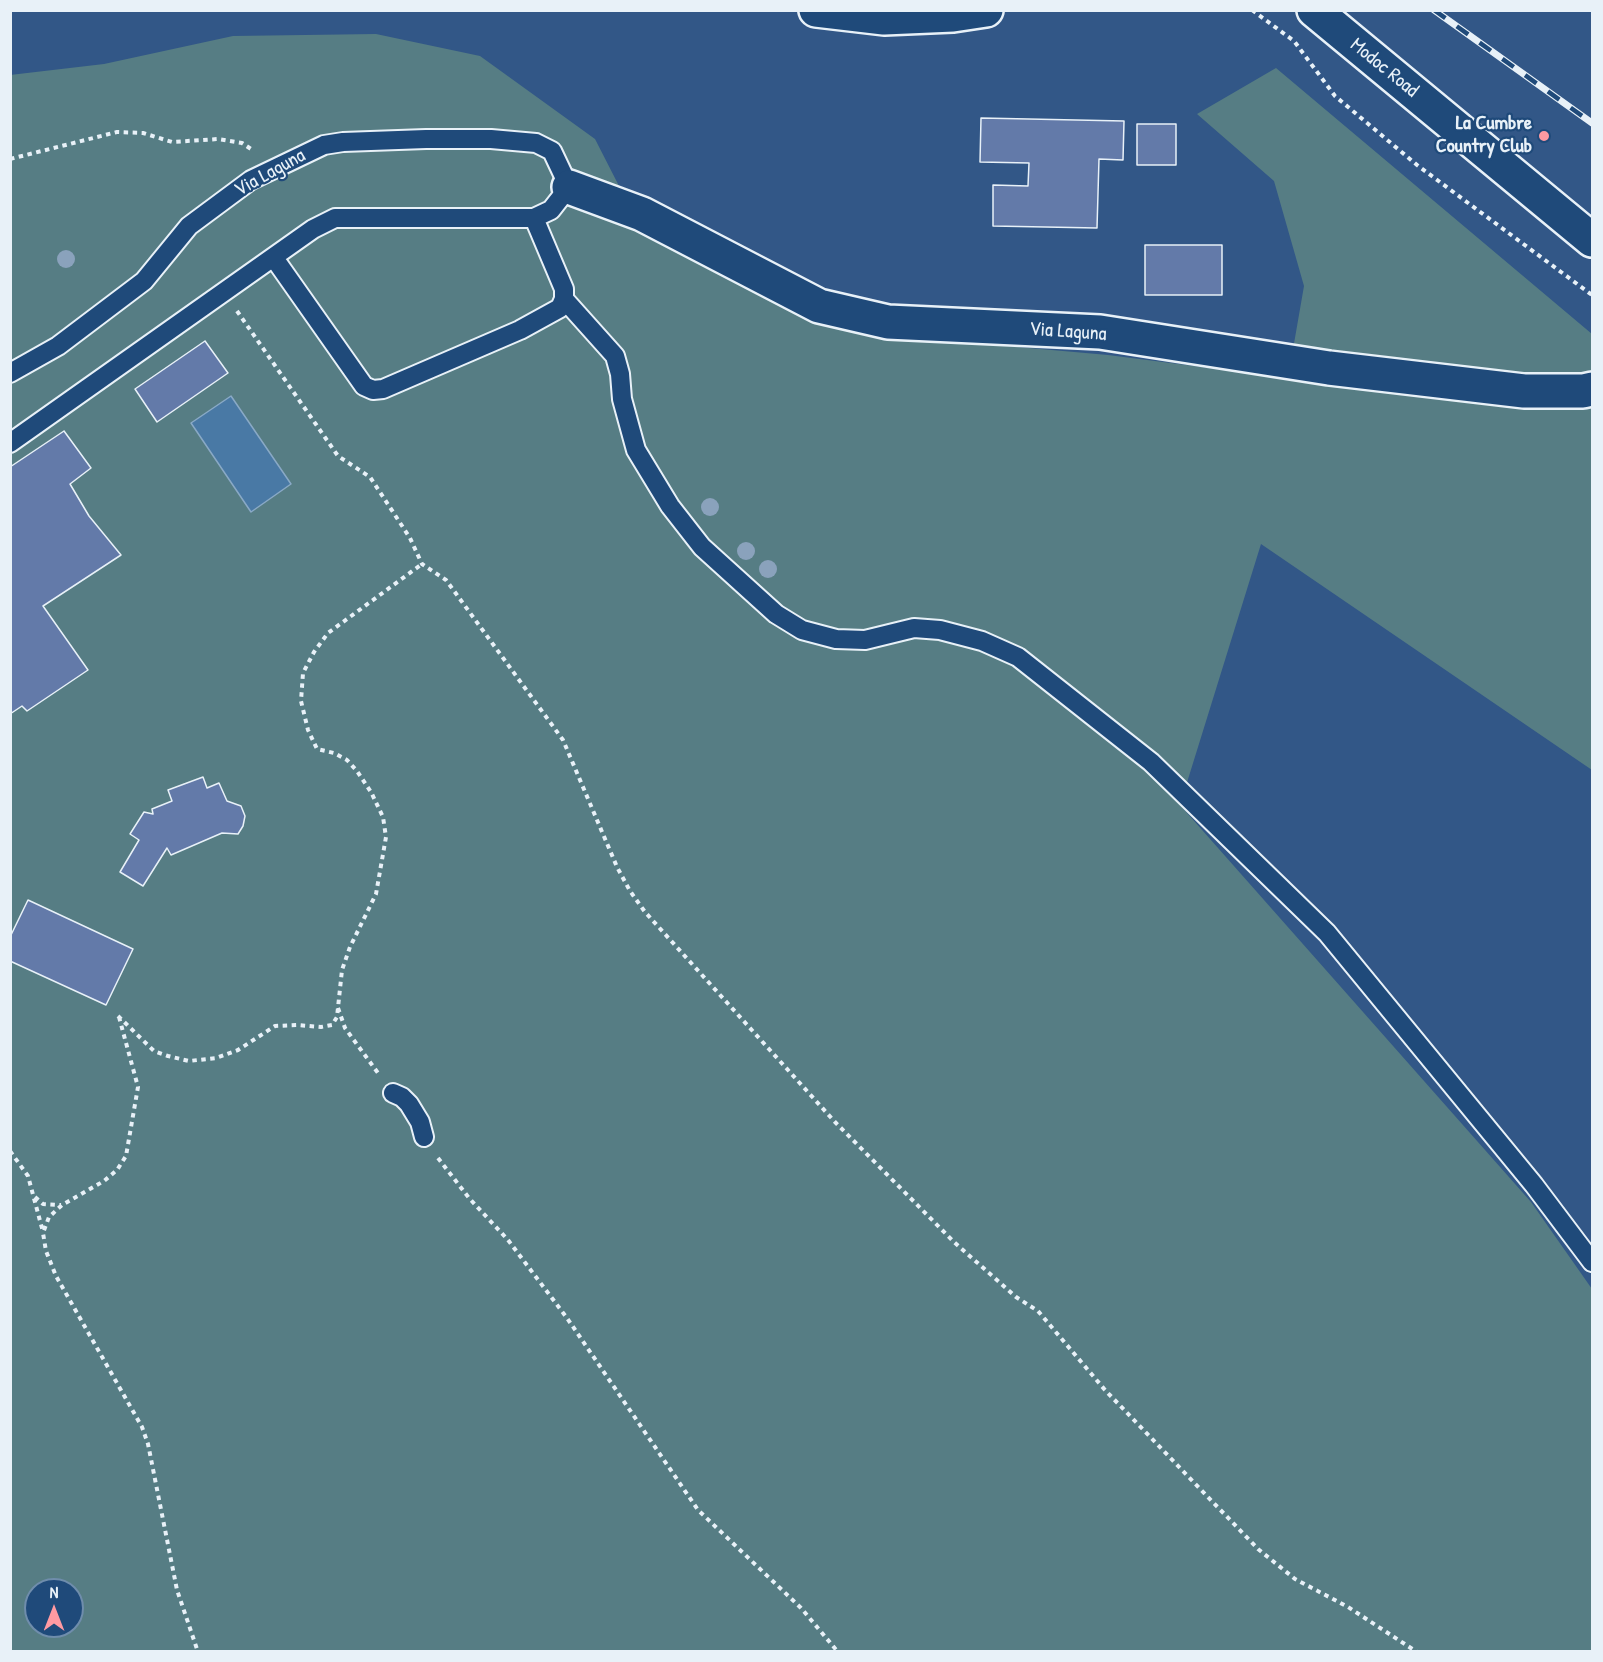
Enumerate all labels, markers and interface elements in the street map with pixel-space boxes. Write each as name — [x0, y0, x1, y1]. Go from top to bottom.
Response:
street label: Modoc Road — [1345, 33, 1423, 103]
place label: La Cumbre Country Club — [1436, 112, 1532, 159]
marker: La Cumbre Country Club — [1537, 129, 1551, 143]
street label: Via Laguna — [230, 144, 310, 202]
street label: Via Laguna — [1029, 317, 1107, 347]
north arrow — [24, 1578, 84, 1638]
text: N — [50, 1581, 58, 1603]

